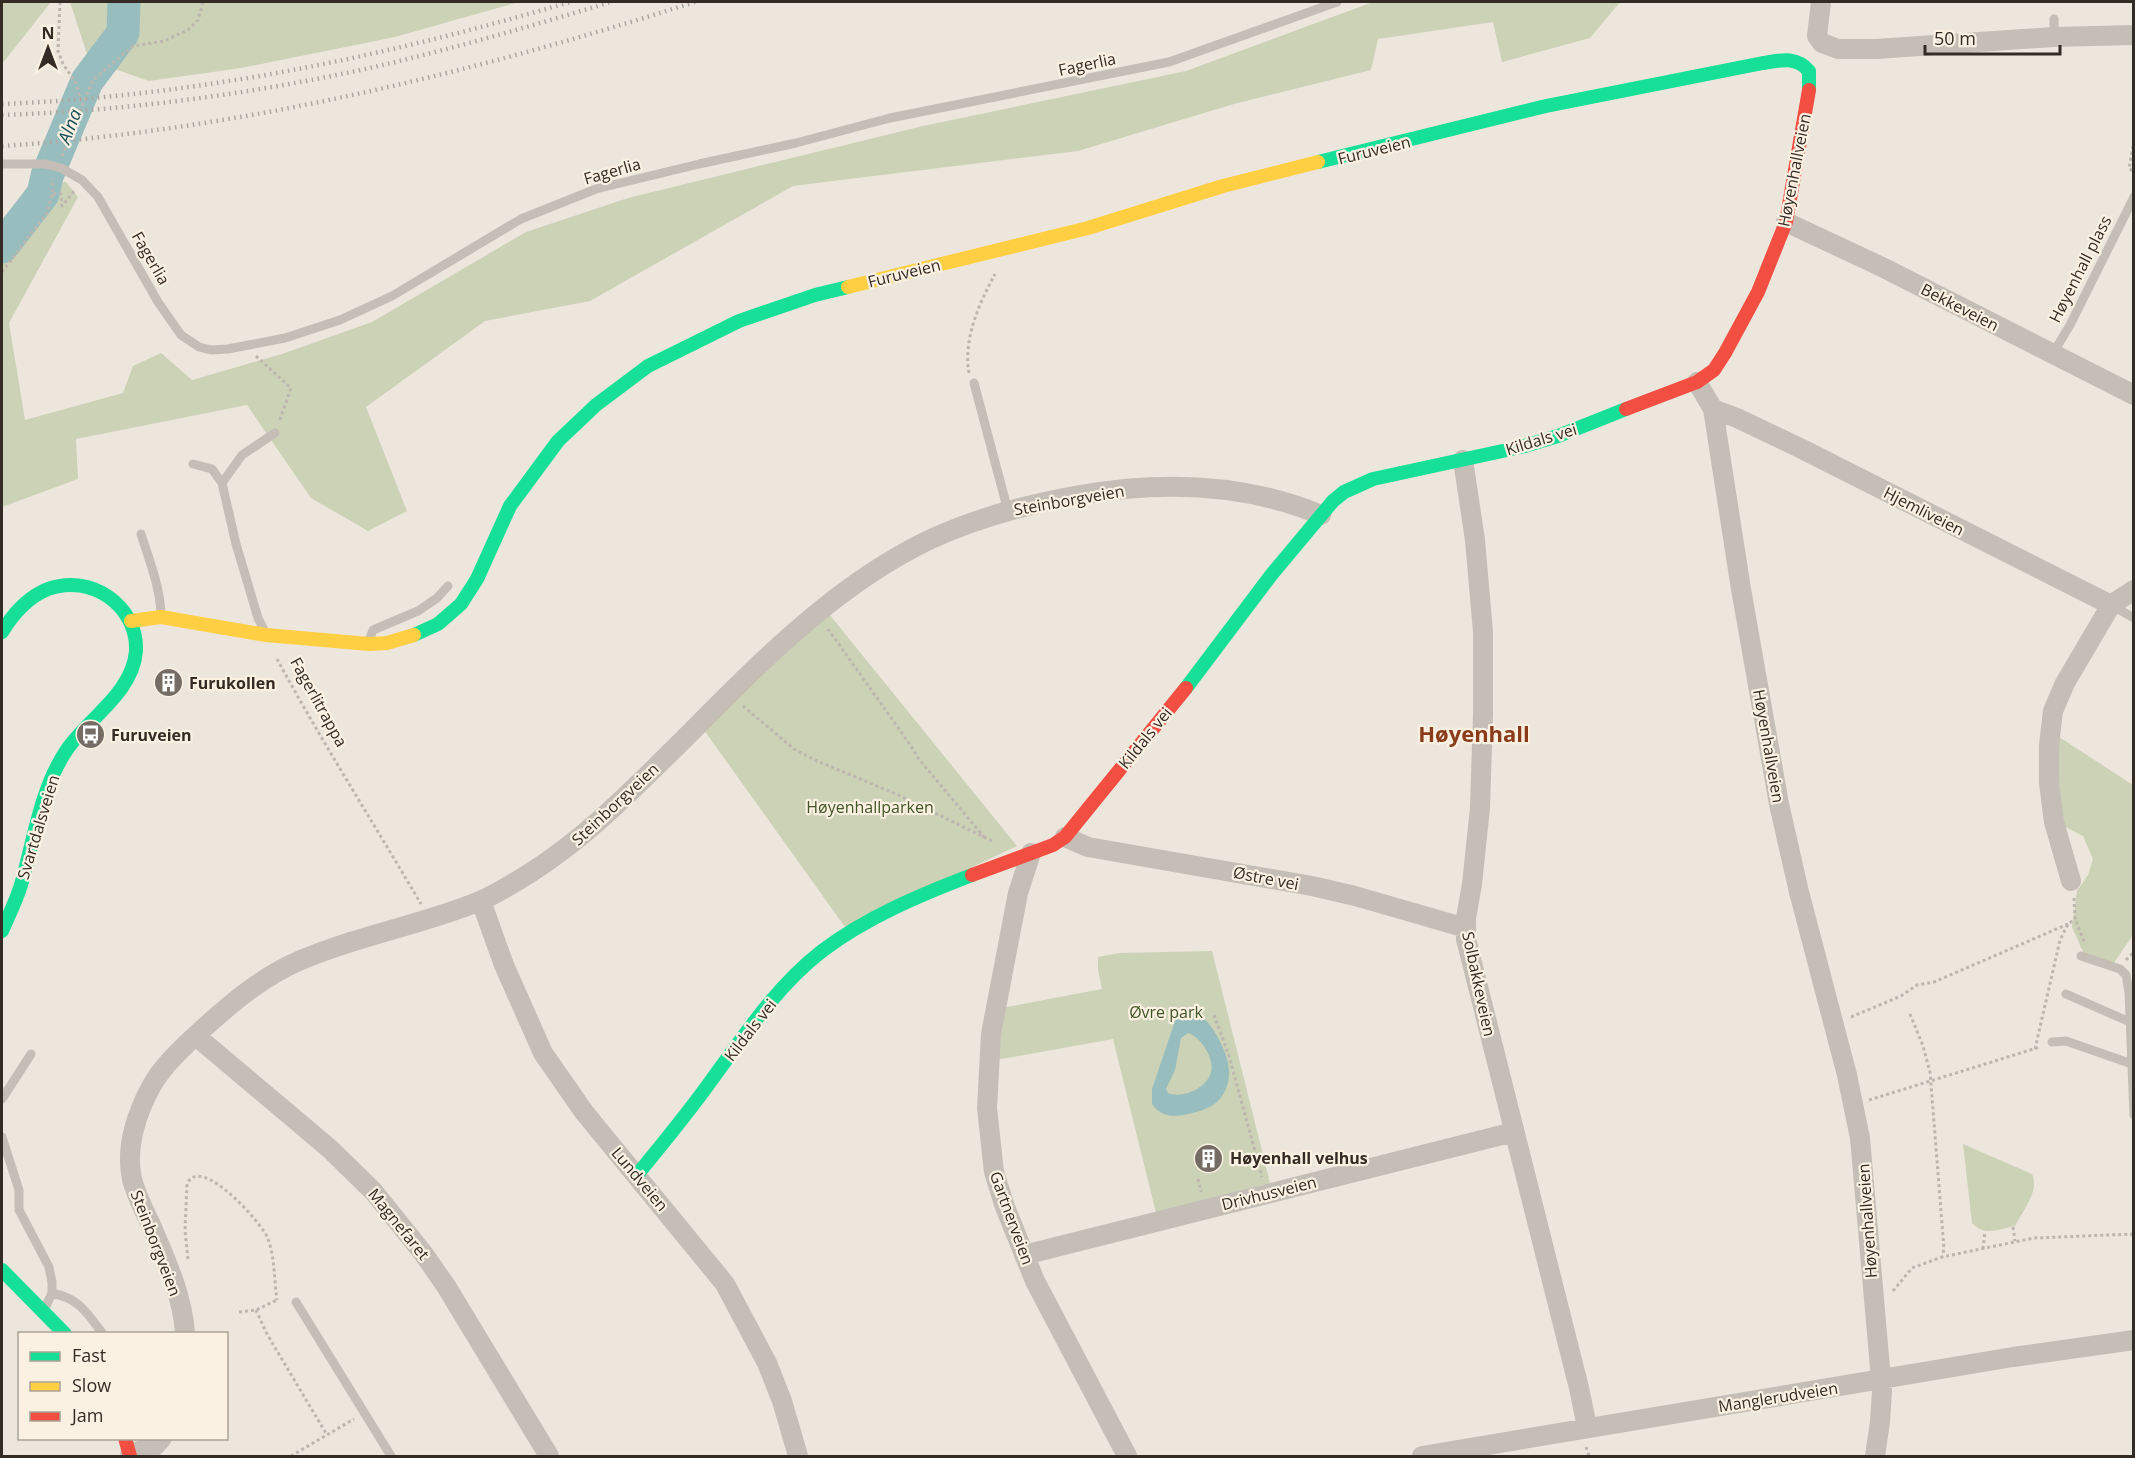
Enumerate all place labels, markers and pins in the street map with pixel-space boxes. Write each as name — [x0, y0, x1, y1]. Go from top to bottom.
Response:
building icon: Furukollen — [152, 667, 184, 699]
place label: Furukollen — [189, 672, 276, 694]
bus stop icon: Furuveien — [74, 719, 106, 751]
place label: Furuveien — [111, 724, 191, 746]
building icon: Høyenhall velhus — [1193, 1142, 1225, 1174]
place label: Høyenhall velhus — [1230, 1147, 1368, 1169]

